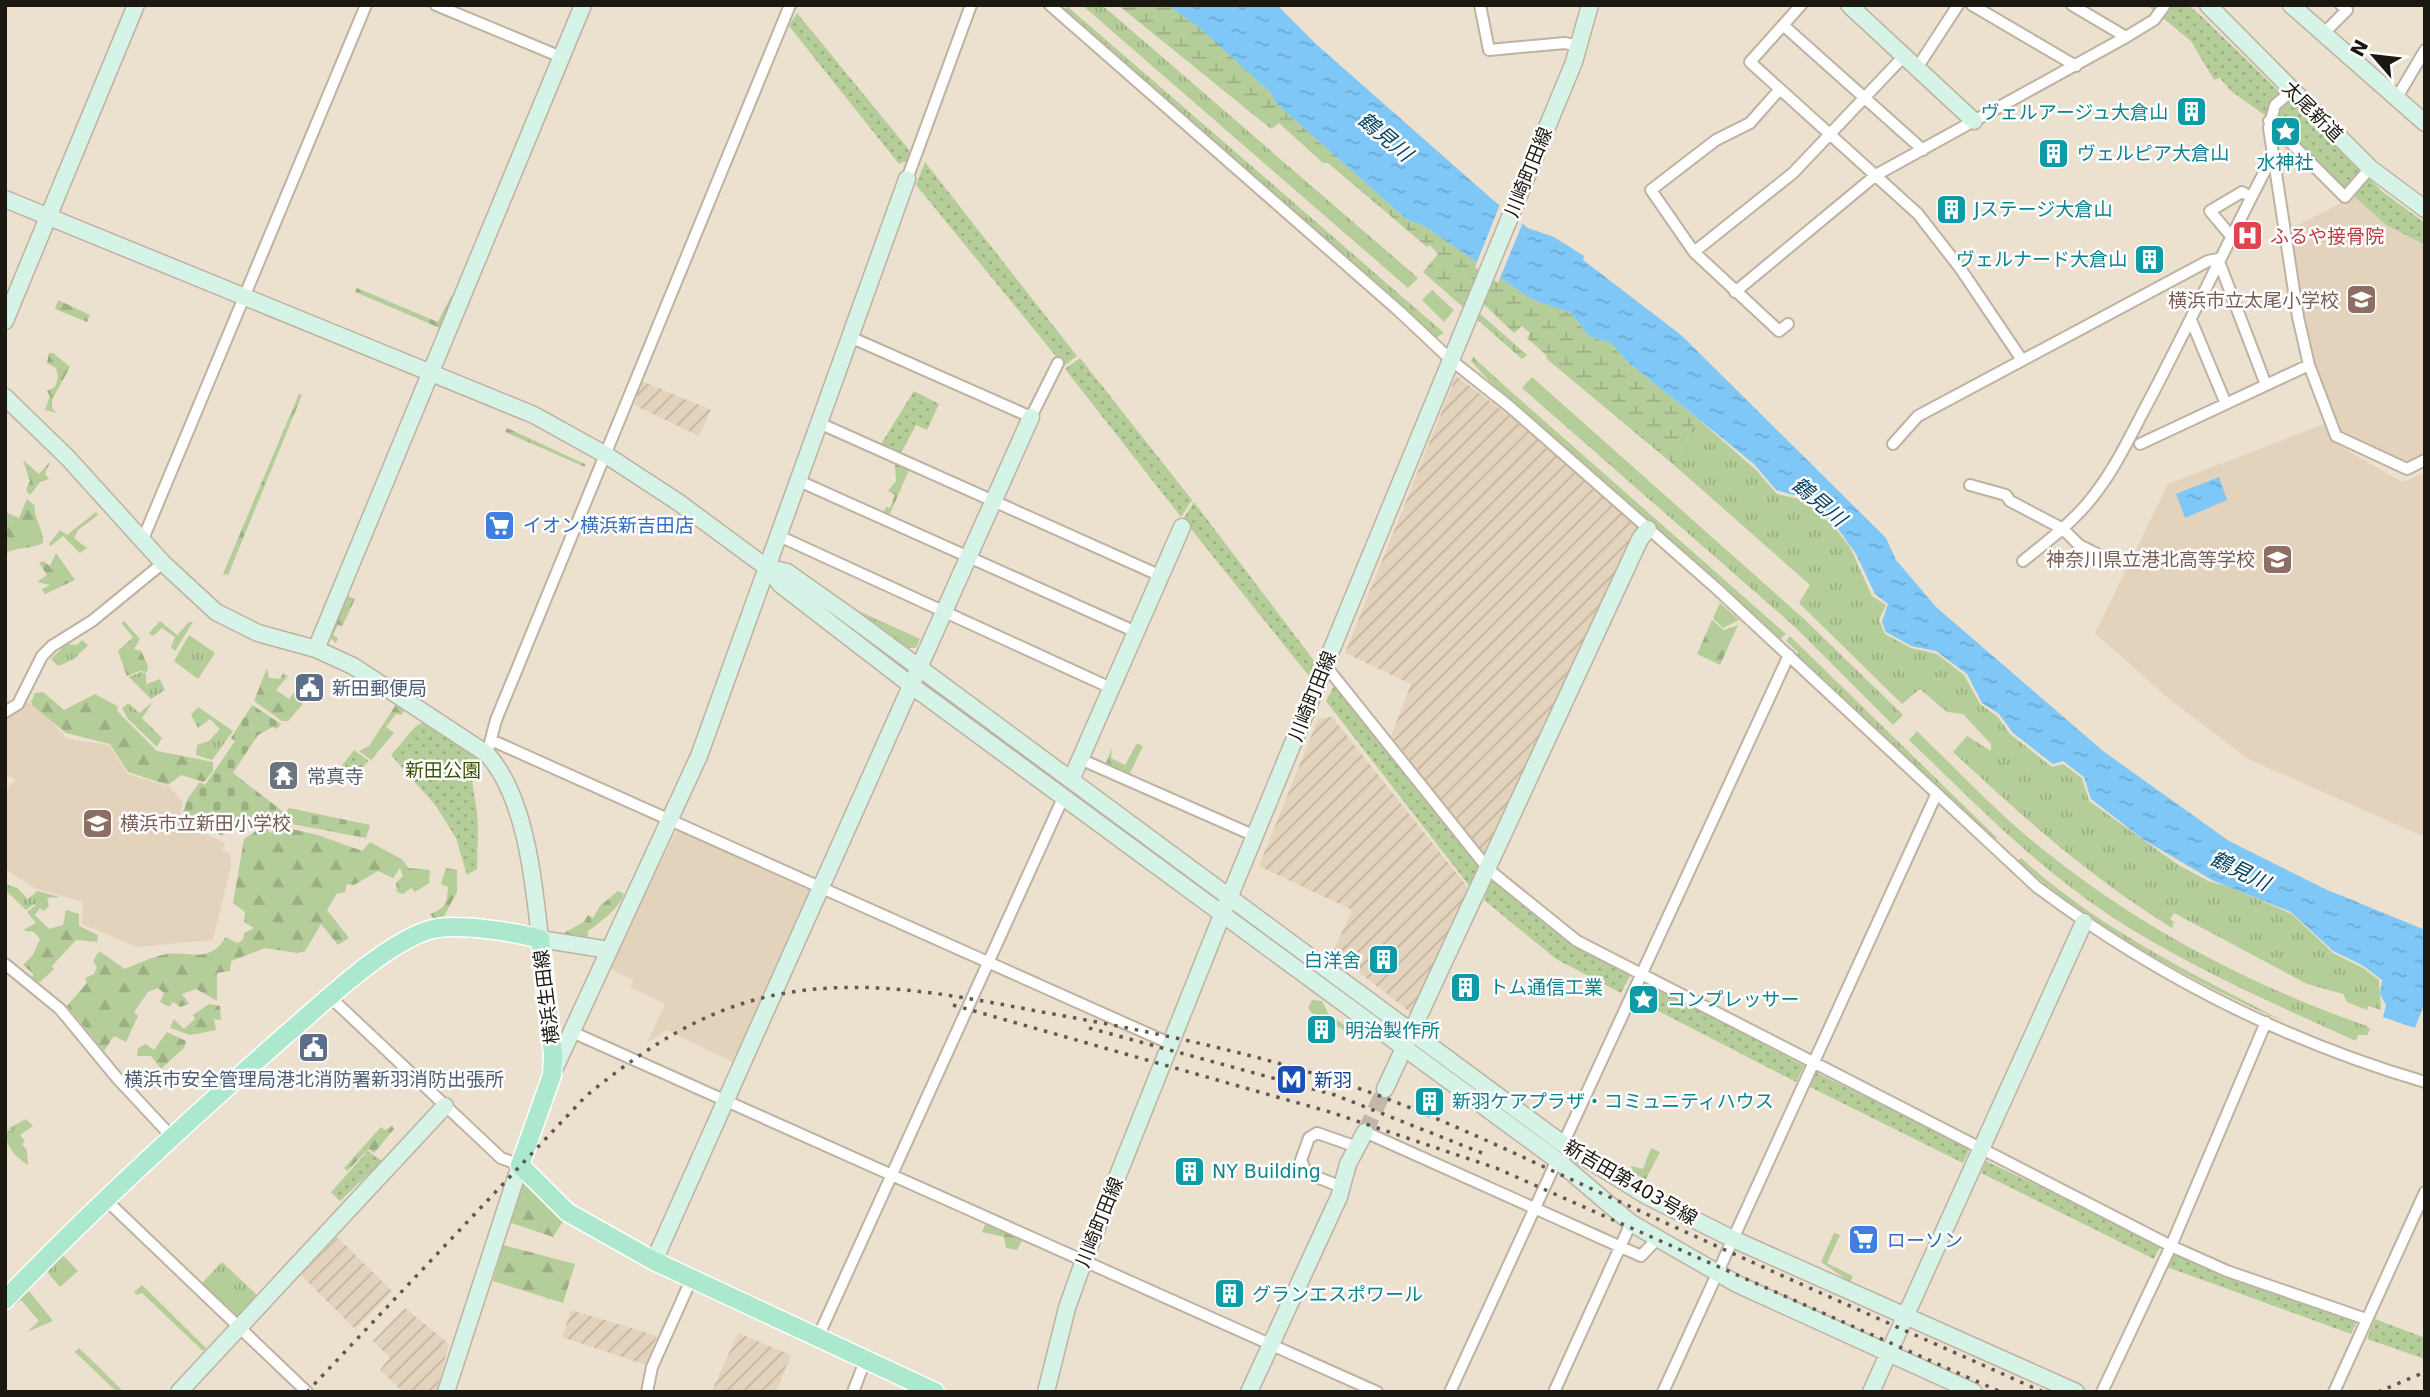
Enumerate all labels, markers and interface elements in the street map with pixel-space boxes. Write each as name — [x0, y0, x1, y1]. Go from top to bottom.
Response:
north arrow — [2339, 21, 2409, 91]
text: N — [2346, 36, 2372, 60]
street label: 太尾新道 — [2278, 76, 2348, 146]
building icon: ヴェルアージュ大倉山 — [2174, 95, 2208, 129]
place label: ヴェルアージュ大倉山 — [1981, 101, 2168, 123]
water label: 鶴見川 — [1353, 108, 1418, 168]
place icon: 水神社 — [2268, 114, 2302, 148]
street label: 川崎町田線 — [1500, 124, 1556, 220]
building icon: ヴェルピア大倉山 — [2037, 136, 2071, 170]
place label: ヴェルピア大倉山 — [2077, 142, 2229, 164]
place label: 水神社 — [2256, 151, 2314, 173]
building icon: Jステージ大倉山 — [1934, 192, 1968, 226]
place label: Jステージ大倉山 — [1973, 198, 2112, 220]
hospital icon: ふるや接骨院 — [2230, 219, 2264, 253]
place label: ふるや接骨院 — [2270, 225, 2384, 247]
building icon: ヴェルナード大倉山 — [2133, 242, 2167, 276]
place label: ヴェルナード大倉山 — [1956, 248, 2127, 270]
school or university icon: 横浜市立太尾小学校 — [2345, 283, 2379, 317]
place label: 横浜市立太尾小学校 — [2168, 289, 2339, 311]
water label: 鶴見川 — [1787, 473, 1852, 533]
supermarket icon: イオン横浜新吉田店 — [483, 508, 517, 542]
place label: イオン横浜新吉田店 — [523, 514, 694, 536]
school or university icon: 神奈川県立港北高等学校 — [2261, 542, 2295, 576]
place label: 神奈川県立港北高等学校 — [2046, 548, 2255, 570]
street label: 川崎町田線 — [1284, 648, 1340, 744]
public building icon: 新田郵便局 — [292, 671, 326, 705]
place label: 新田郵便局 — [332, 677, 427, 699]
temple icon: 常真寺 — [267, 759, 301, 793]
park label: 新田公園 — [405, 759, 481, 781]
place label: 常真寺 — [307, 765, 364, 787]
school or university icon: 横浜市立新田小学校 — [80, 806, 114, 840]
place label: 横浜市立新田小学校 — [120, 812, 291, 834]
water label: 鶴見川 — [2206, 846, 2275, 896]
building icon: 白洋舍 — [1367, 943, 1401, 977]
street label: 横浜生田線 — [529, 949, 563, 1045]
place label: 白洋舍 — [1304, 949, 1361, 971]
building icon: トム通信工業 — [1449, 970, 1483, 1004]
place label: トム通信工業 — [1489, 976, 1603, 998]
place icon: コンプレッサー — [1627, 982, 1661, 1016]
place label: コンプレッサー — [1667, 988, 1799, 1010]
building icon: 明治製作所 — [1305, 1013, 1339, 1047]
place label: 明治製作所 — [1345, 1019, 1440, 1041]
public building icon: 横浜市安全管理局港北消防署新羽消防出張所 — [297, 1031, 331, 1065]
metro station icon: 新羽 — [1274, 1063, 1308, 1097]
place label: 横浜市安全管理局港北消防署新羽消防出張所 — [124, 1068, 504, 1090]
place label: 新羽 — [1314, 1069, 1352, 1091]
building icon: 新羽ケアプラザ・コミュニティハウス — [1412, 1084, 1446, 1118]
place label: 新羽ケアプラザ・コミュニティハウス — [1452, 1090, 1774, 1112]
street label: 新吉田第403号線 — [1560, 1135, 1702, 1229]
building icon: NY Building — [1172, 1154, 1206, 1188]
place label: NY Building — [1212, 1160, 1321, 1182]
street label: 川崎町田線 — [1071, 1174, 1127, 1270]
supermarket icon: ローソン — [1847, 1223, 1881, 1257]
place label: ローソン — [1887, 1229, 1963, 1251]
building icon: グランエスポワール — [1212, 1277, 1246, 1311]
place label: グランエスポワール — [1252, 1283, 1423, 1305]

